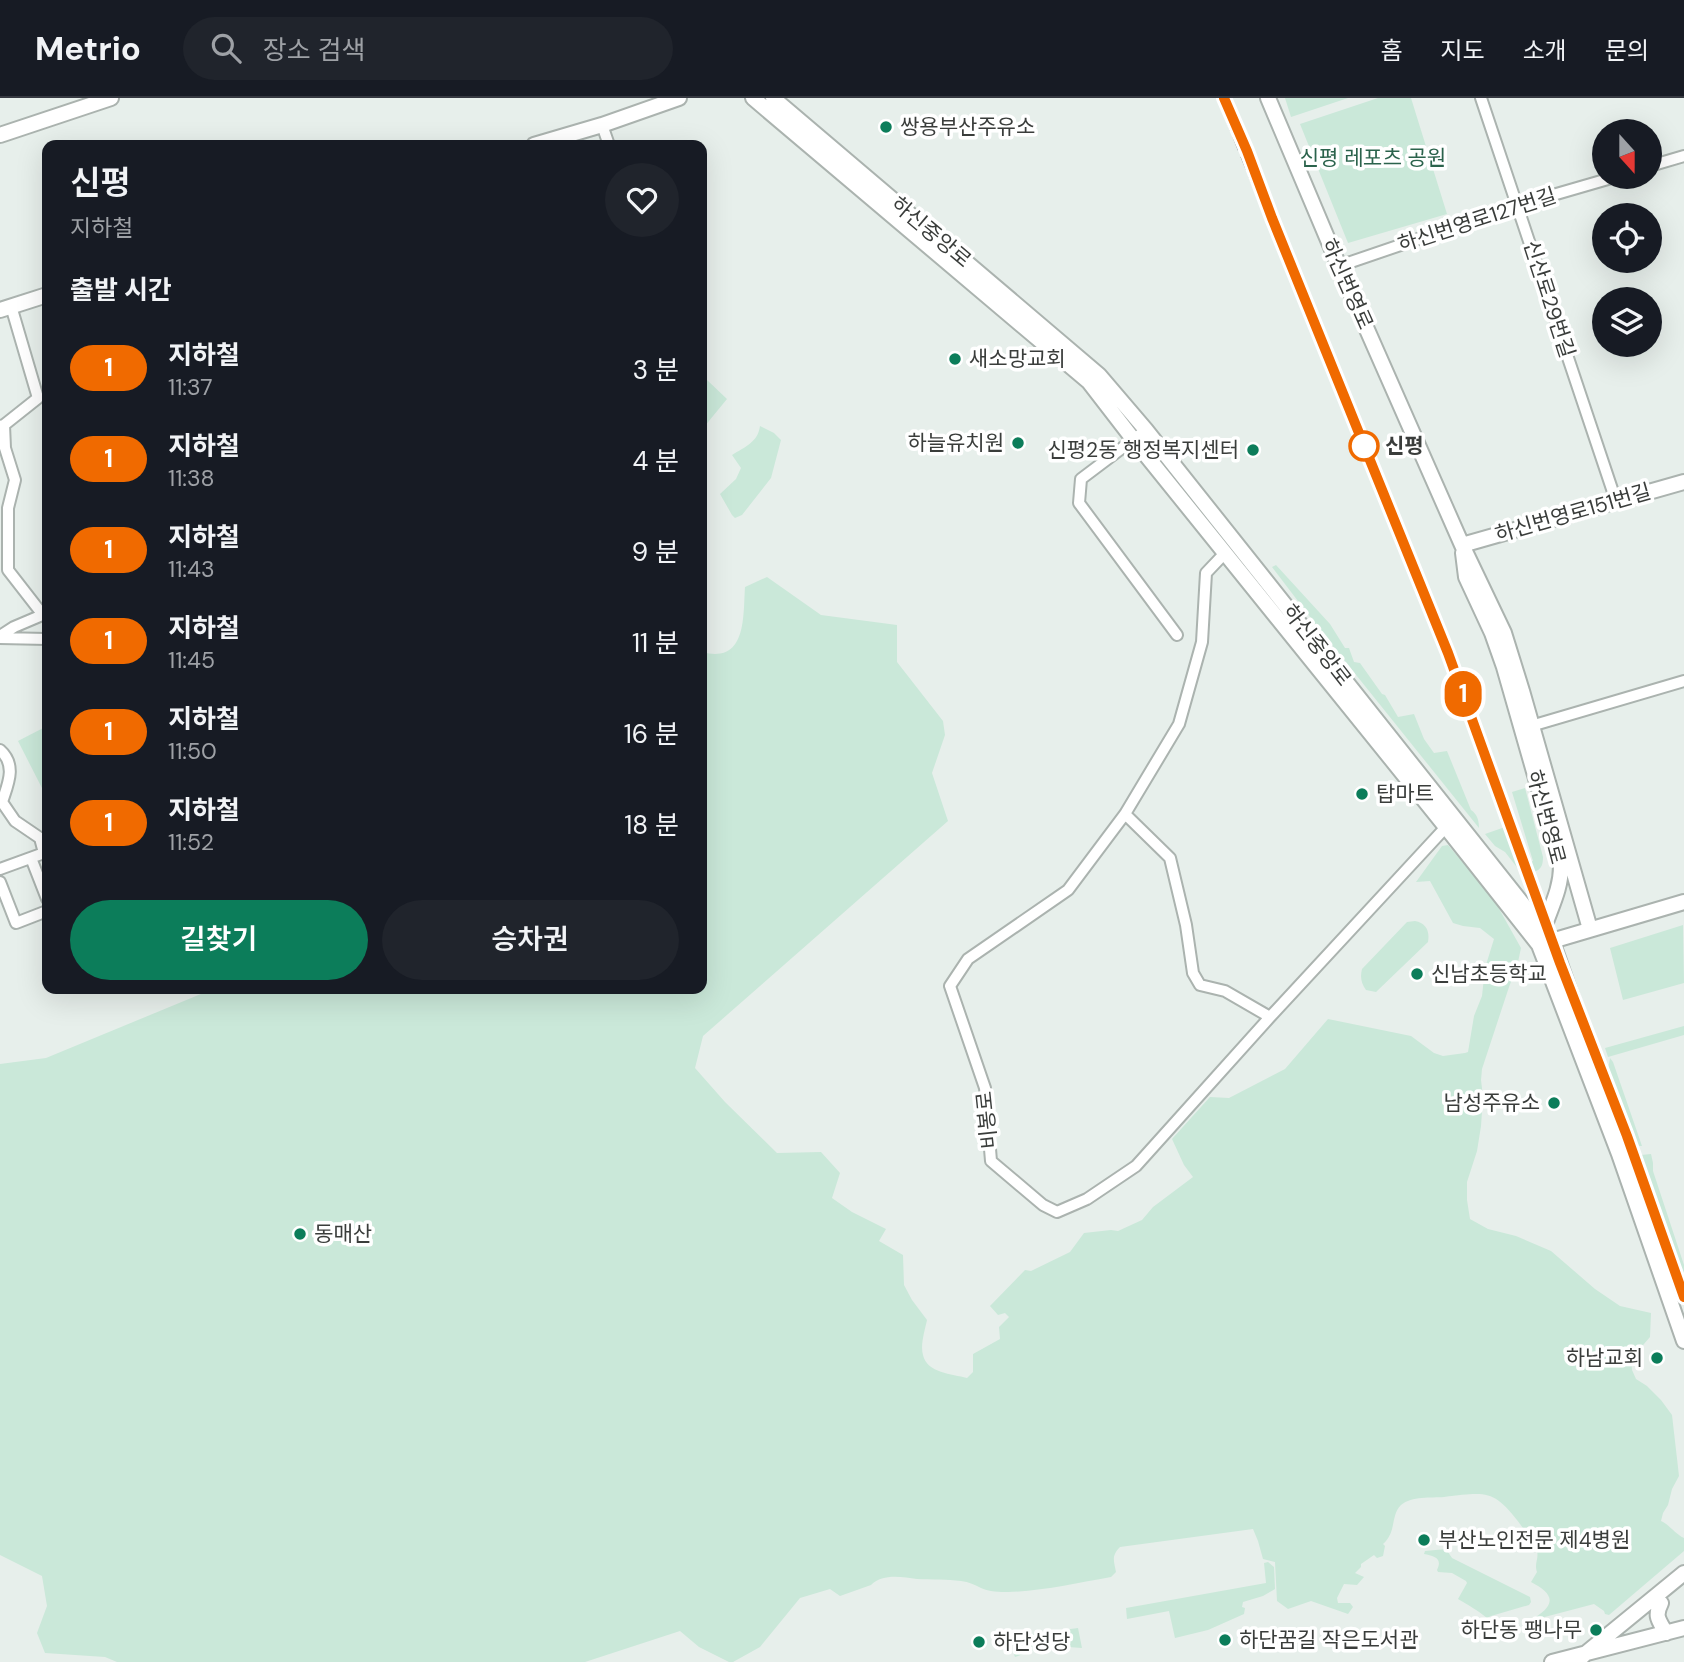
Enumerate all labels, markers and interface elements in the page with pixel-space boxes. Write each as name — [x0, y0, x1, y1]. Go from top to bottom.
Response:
search box — [183, 17, 673, 80]
text: Metrio — [35, 27, 141, 70]
icon: search — [207, 29, 245, 67]
text: 장소 검색 — [263, 33, 365, 67]
text: 홈 — [1380, 35, 1402, 66]
text: 지도 — [1440, 35, 1485, 66]
text: 소개 — [1523, 35, 1567, 66]
text: 문의 — [1605, 35, 1649, 66]
place label: 쌍용부산주유소 — [900, 113, 1035, 141]
marker: 쌍용부산주유소 — [878, 119, 894, 135]
north arrow — [1592, 119, 1662, 189]
map controls — [1592, 119, 1662, 357]
park label: 신평 레포츠 공원 — [1300, 144, 1446, 172]
text: 신평 — [70, 161, 131, 204]
button: heart — [605, 163, 679, 237]
street label: 하신번영로127번길 — [1394, 181, 1560, 259]
street label: 하신중앙로 — [885, 190, 977, 274]
button: locate — [1592, 203, 1662, 273]
text: 지하철 — [70, 213, 133, 243]
street label: 하신번영로 — [1315, 234, 1379, 334]
street label: 신산로29번길 — [1517, 237, 1581, 361]
text: 출발 시간 — [70, 273, 172, 307]
button: layers — [1592, 287, 1662, 357]
text: 지하철 — [168, 338, 240, 372]
place label: 새소망교회 — [969, 345, 1066, 373]
marker: 새소망교회 — [947, 351, 963, 367]
text: 1 — [104, 352, 113, 383]
text: 3 분 — [633, 353, 679, 387]
text: 11:37 — [168, 372, 212, 402]
text: 지하철 — [168, 429, 240, 463]
place label: 하늘유치원 — [907, 429, 1004, 457]
marker: 신평 — [1349, 431, 1379, 461]
place label: 신평 — [1385, 432, 1424, 460]
marker: 하늘유치원 — [1010, 435, 1026, 451]
place label: 신평2동 행정복지센터 — [1047, 436, 1239, 464]
marker: 신평2동 행정복지센터 — [1245, 442, 1261, 458]
text: 1 — [104, 443, 113, 474]
text: 4 분 — [632, 444, 679, 478]
text: 11:38 — [168, 463, 215, 493]
street label: 하신번영로151번길 — [1492, 477, 1654, 549]
text: 지하철 — [168, 520, 240, 554]
text: 1 — [104, 534, 113, 565]
text: 9 분 — [632, 535, 679, 569]
text: 11:43 — [168, 554, 215, 584]
street label: 하신중앙로 — [1276, 598, 1358, 692]
text: 지하철 — [168, 611, 240, 645]
text: 1 — [104, 625, 113, 656]
text: 11 분 — [632, 626, 679, 660]
text: 11:45 — [168, 645, 215, 675]
line badge: 1 — [1440, 671, 1486, 717]
text: 1 — [1459, 678, 1467, 709]
text: 지하철 — [168, 702, 240, 736]
text: 1 — [104, 716, 113, 747]
text: 16 분 — [624, 717, 679, 751]
text: 11:50 — [168, 736, 217, 766]
street label: 하신번영로 — [1520, 767, 1572, 867]
place label: 탑마트 — [1376, 780, 1434, 808]
marker: 탑마트 — [1354, 786, 1370, 802]
text: 지하철 — [168, 793, 240, 827]
text: 1 — [104, 807, 113, 838]
text: 18 분 — [624, 808, 679, 842]
text: 11:52 — [168, 827, 214, 857]
button: 길찾기 — [70, 900, 368, 980]
button: 승차권 — [382, 900, 679, 980]
place label: 신남초등학교 — [1431, 960, 1547, 988]
marker: 신남초등학교 — [1409, 966, 1425, 982]
place label: 남성주유소 — [1443, 1089, 1540, 1117]
street label: 비봉로 — [970, 1090, 1004, 1150]
marker: 남성주유소 — [1546, 1095, 1562, 1111]
place label: 동매산 — [314, 1220, 372, 1248]
marker: 동매산 — [292, 1226, 308, 1242]
place label: 하남교회 — [1566, 1344, 1643, 1372]
marker: 하남교회 — [1649, 1350, 1665, 1366]
place label: 부산노인전문 제4병원 — [1438, 1526, 1630, 1554]
marker: 부산노인전문 제4병원 — [1416, 1532, 1432, 1548]
place label: 하단동 팽나무 — [1460, 1616, 1582, 1644]
marker: 하단동 팽나무 — [1588, 1622, 1604, 1638]
place label: 하단꿈길 작은도서관 — [1239, 1626, 1418, 1654]
place label: 하단성당 — [993, 1628, 1070, 1656]
marker: 하단꿈길 작은도서관 — [1217, 1632, 1233, 1648]
marker: 하단성당 — [971, 1634, 987, 1650]

